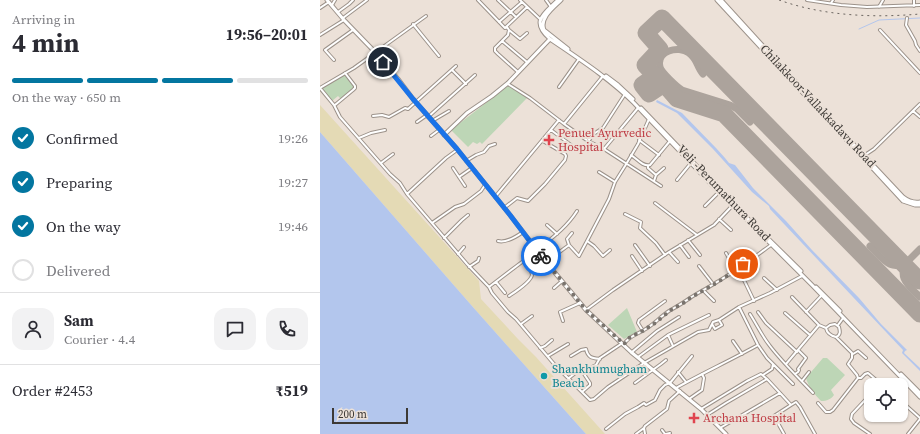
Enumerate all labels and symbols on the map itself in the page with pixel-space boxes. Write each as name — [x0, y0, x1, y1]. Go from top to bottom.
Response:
street label: Chilakkoor-Vallakkadavu Road — [757, 41, 879, 171]
pin — [366, 45, 400, 79]
place label: Penuel Ayurvedic Hospital — [558, 125, 651, 155]
marker: Penuel Ayurvedic Hospital — [543, 134, 555, 146]
street label: Veli -Perumathura Road — [674, 141, 774, 245]
courier — [521, 236, 561, 276]
pin — [726, 247, 760, 281]
place label: Shankhumugham Beach — [552, 361, 647, 391]
marker: Shankhumugham Beach — [539, 371, 549, 381]
scale bar — [332, 406, 408, 425]
place label: Archana Hospital — [703, 410, 797, 426]
marker: Archana Hospital — [688, 412, 700, 424]

